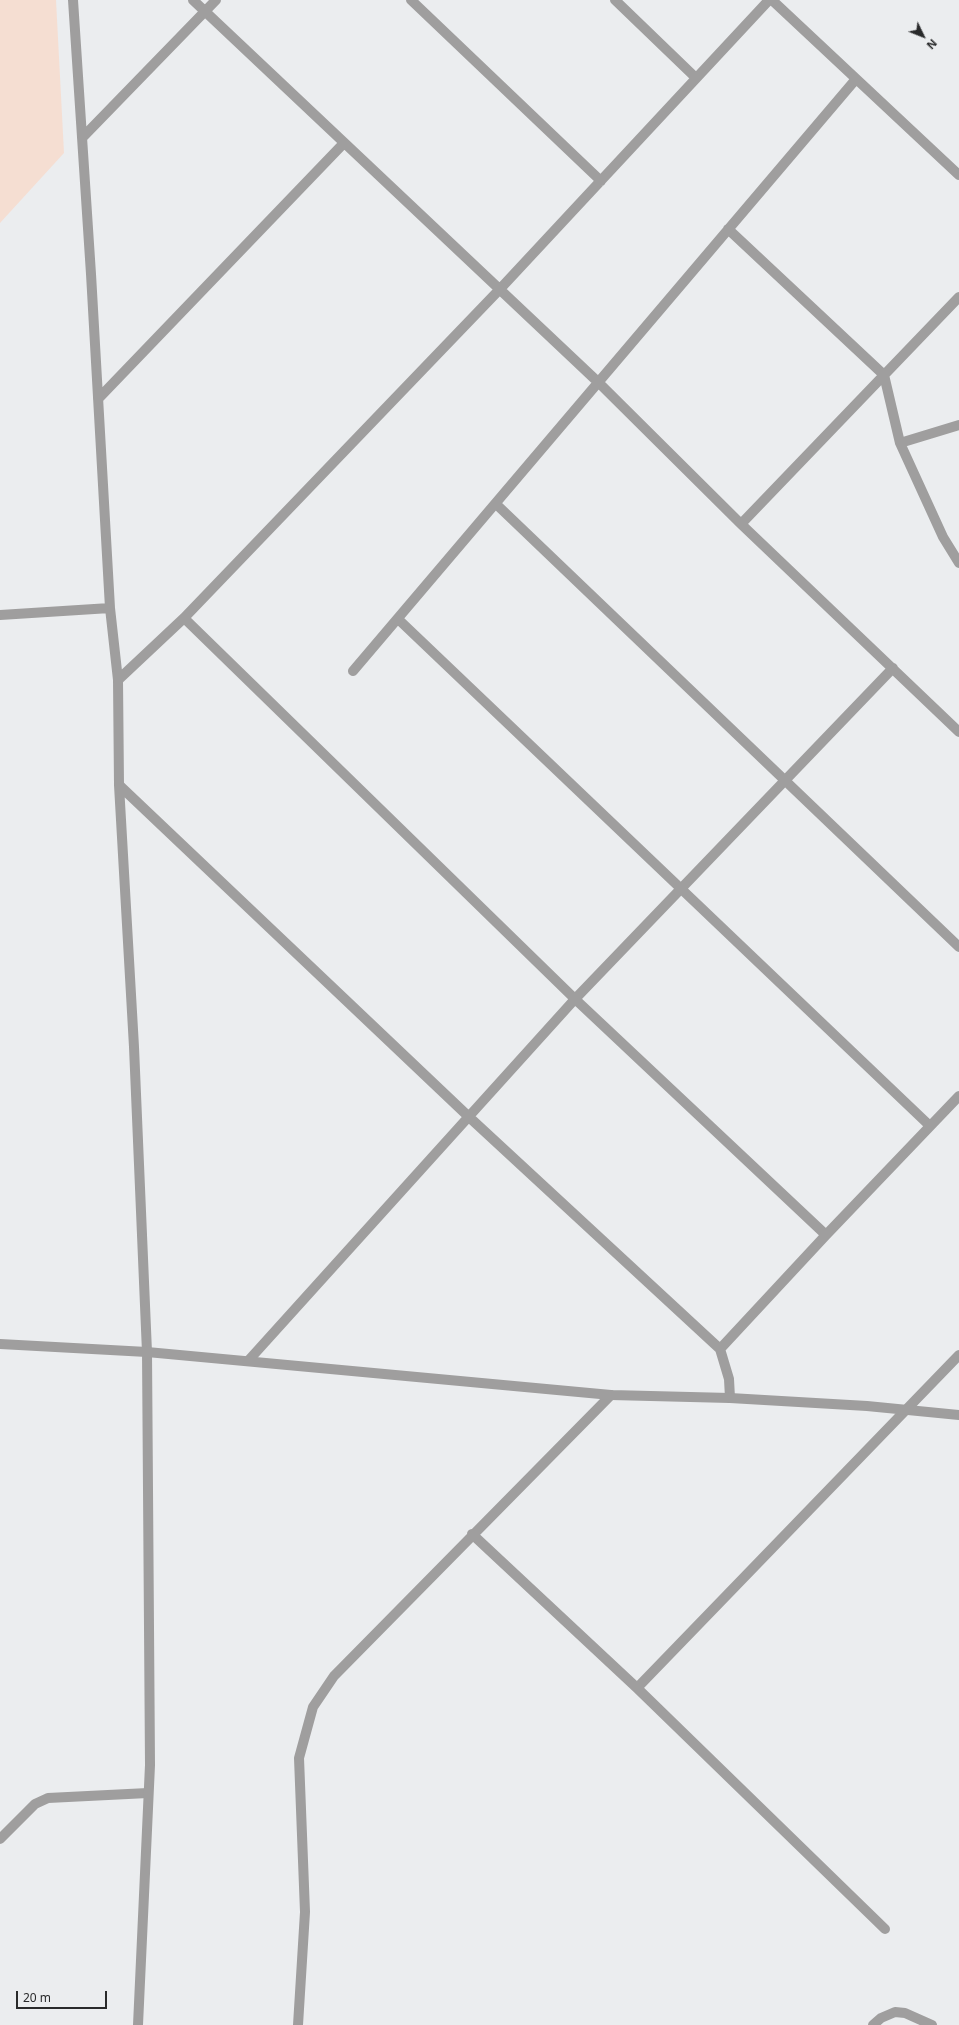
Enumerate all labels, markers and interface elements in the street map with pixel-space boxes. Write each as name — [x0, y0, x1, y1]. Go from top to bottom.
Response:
north arrow — [903, 16, 943, 56]
text: N — [924, 36, 941, 53]
scale bar — [18, 1983, 109, 2009]
text: 20 m — [23, 1989, 51, 2006]

